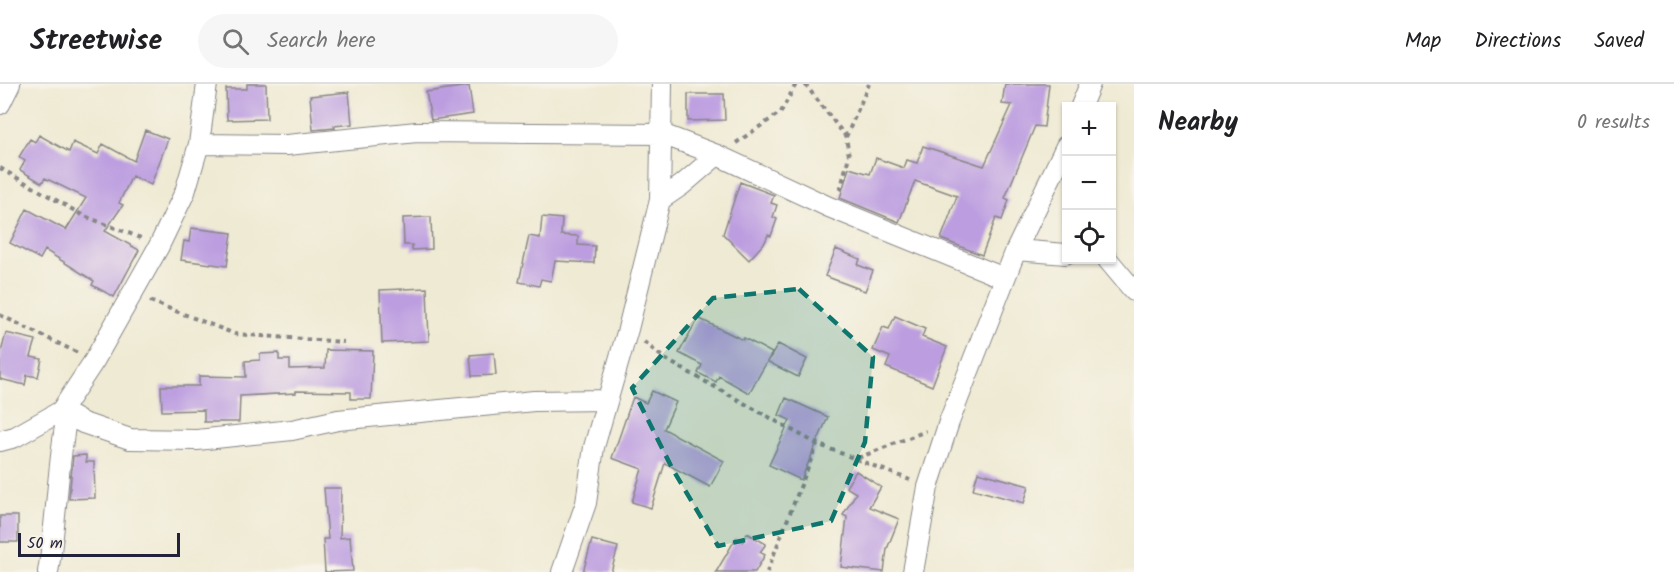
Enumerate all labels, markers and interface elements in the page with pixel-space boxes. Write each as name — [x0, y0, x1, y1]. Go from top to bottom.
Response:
search box — [198, 14, 618, 68]
text: Streetwise — [30, 19, 162, 64]
text: Search here — [267, 24, 376, 59]
icon: search — [219, 25, 252, 58]
text: Map — [1405, 25, 1441, 58]
text: Directions — [1474, 25, 1561, 58]
text: Saved — [1594, 25, 1644, 58]
map controls — [1062, 102, 1116, 264]
button: + — [1062, 102, 1116, 156]
text: Nearby — [1158, 102, 1238, 144]
text: 0 results — [1577, 107, 1650, 139]
button: − — [1062, 156, 1116, 210]
button: locate — [1062, 210, 1116, 264]
scale bar — [18, 530, 180, 558]
text: 50 m — [27, 531, 63, 556]

